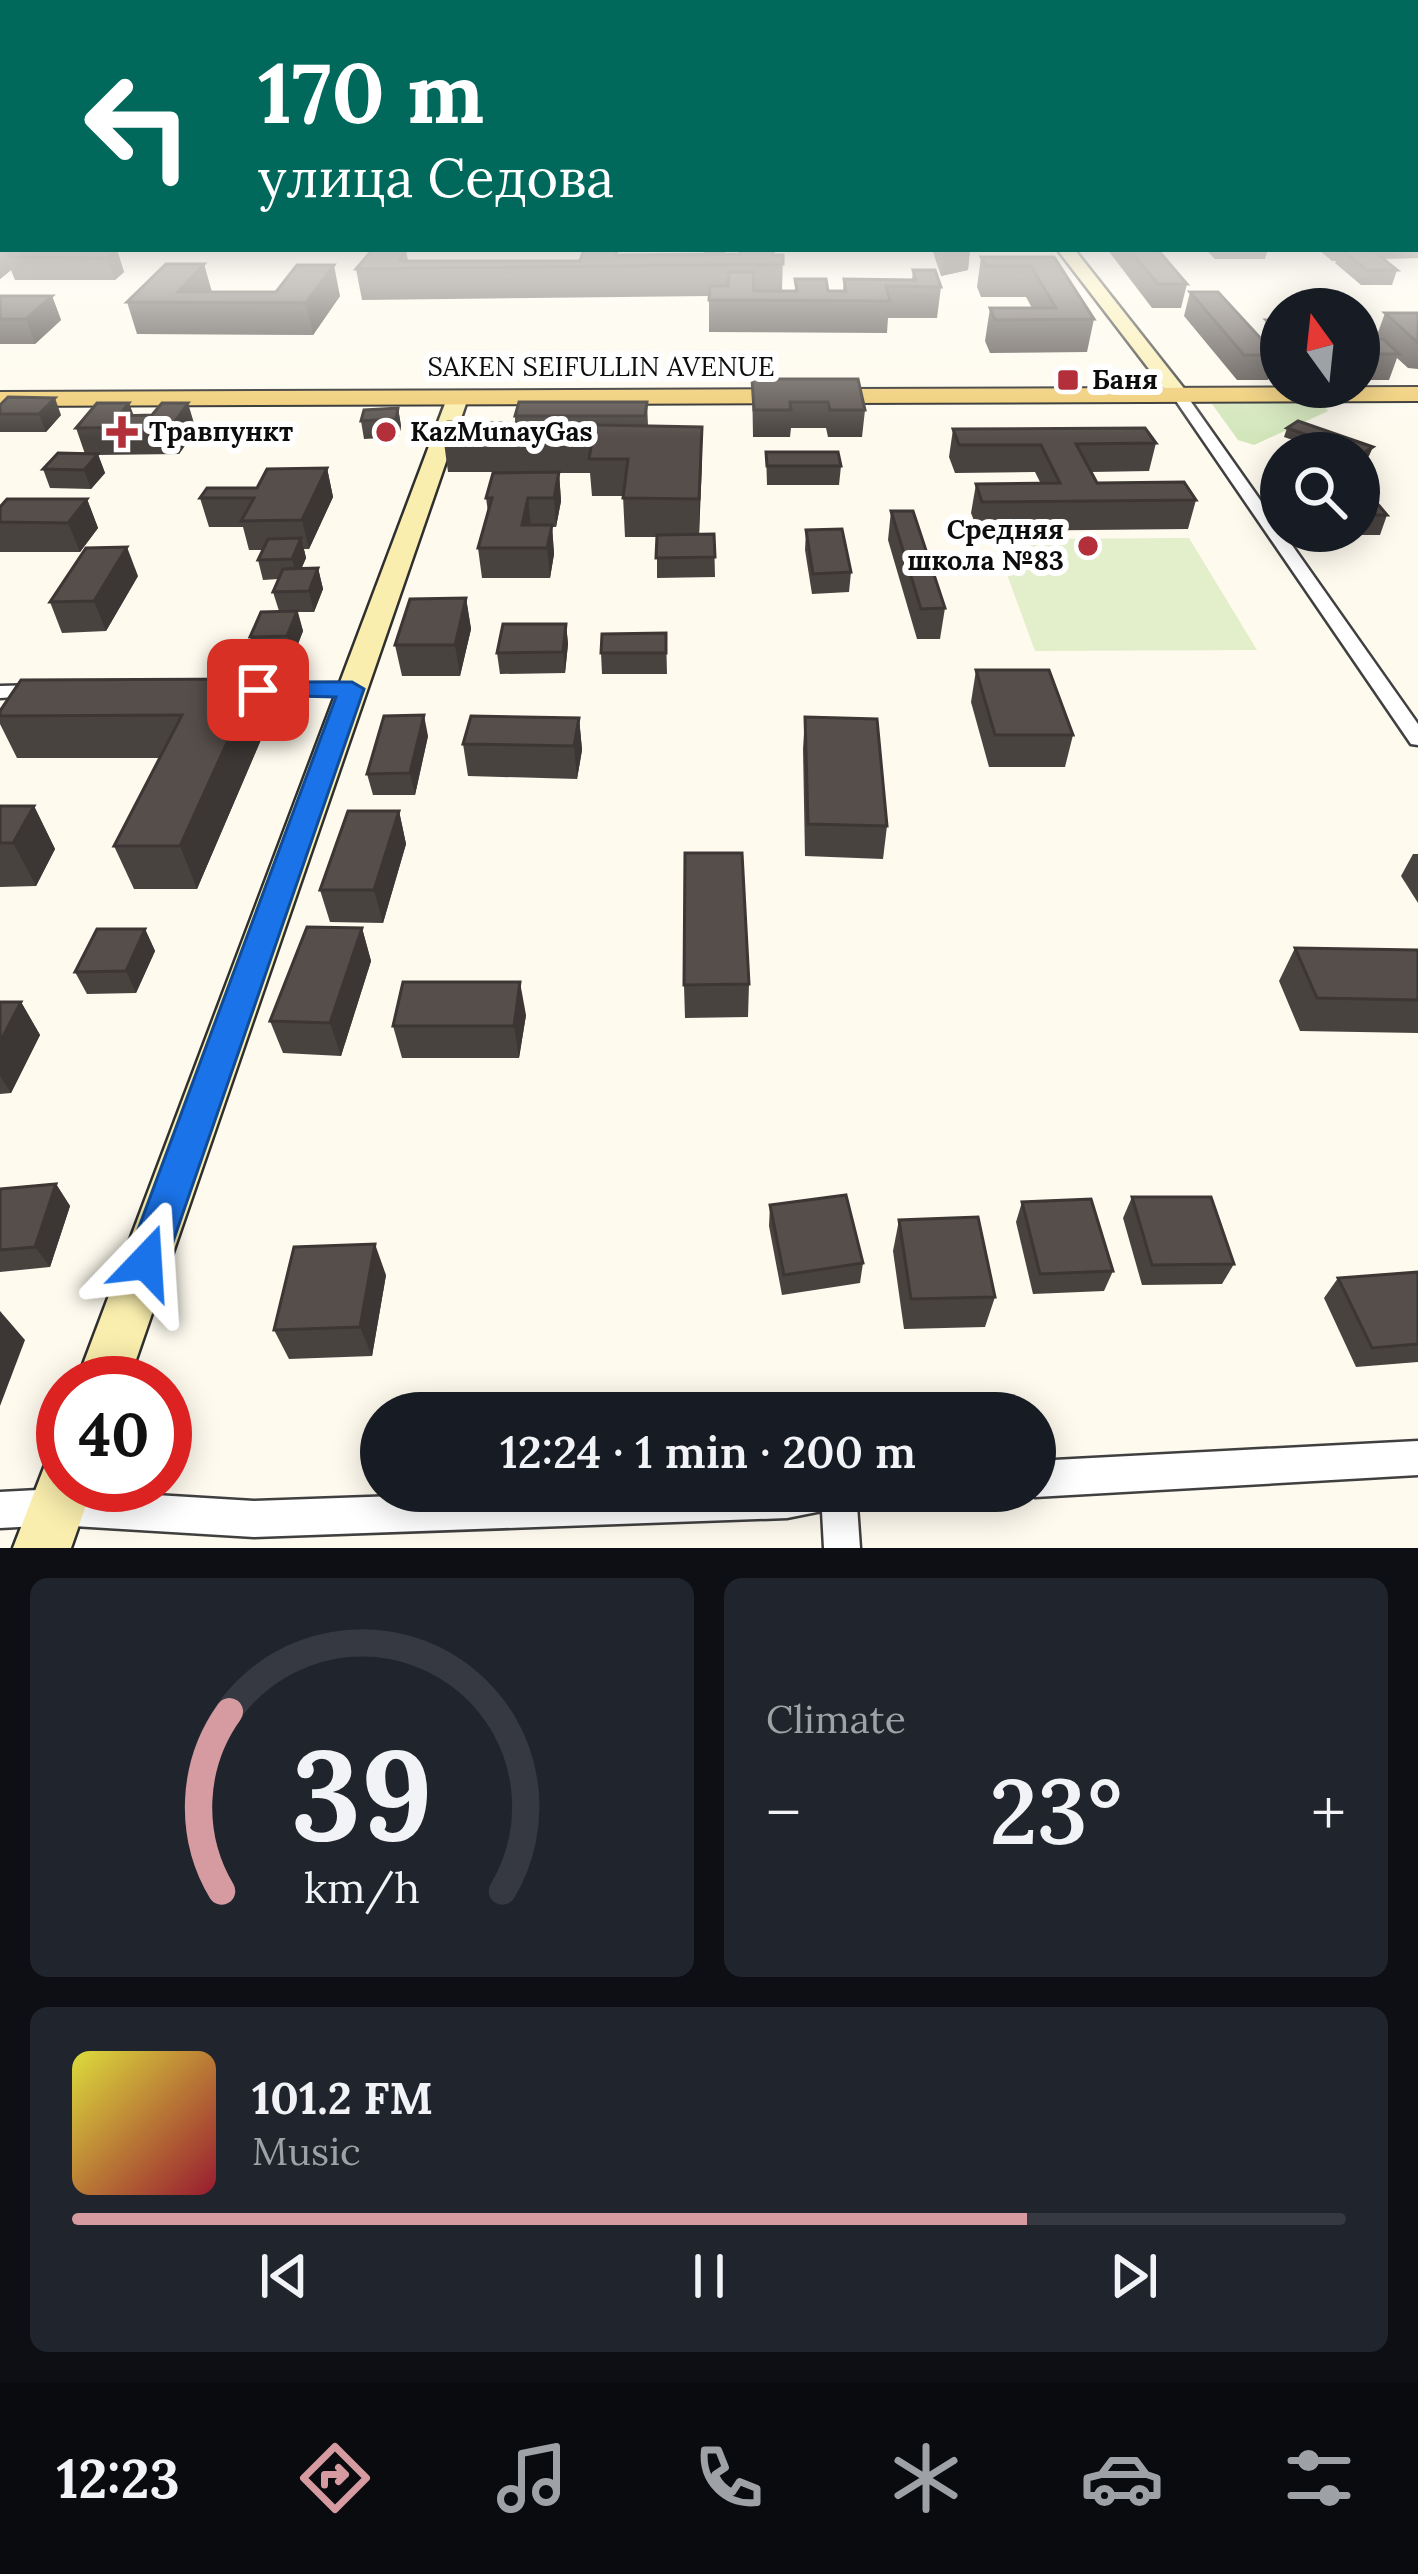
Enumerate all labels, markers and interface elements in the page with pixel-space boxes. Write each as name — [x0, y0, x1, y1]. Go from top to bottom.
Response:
text: 170 m — [258, 38, 484, 146]
icon: left — [60, 48, 216, 204]
text: улица Седова — [258, 143, 614, 212]
north arrow — [1260, 288, 1380, 408]
map controls — [1260, 288, 1380, 552]
street label: SAKEN SEIFULLIN AVENUE — [427, 349, 775, 383]
place label: Баня — [1092, 362, 1158, 396]
marker: Баня — [1055, 367, 1081, 393]
place label: Травпункт — [149, 414, 293, 448]
place label: KazMunayGas — [410, 414, 593, 448]
marker: Травпункт — [106, 416, 138, 448]
marker: KazMunayGas — [373, 419, 399, 445]
button: search — [1260, 432, 1380, 552]
place label: Средняя школа №83 — [907, 512, 1064, 577]
marker: Средняя школа №83 — [1075, 533, 1101, 559]
pin — [207, 639, 309, 741]
icon: arrive — [225, 657, 291, 723]
position arrow — [83, 1199, 209, 1325]
speed limit sign: 40 — [36, 1356, 192, 1512]
text: 12:24 · 1 min · 200 m — [500, 1423, 916, 1480]
text: Climate — [766, 1694, 906, 1744]
text: 39 — [291, 1714, 433, 1874]
text: 23° — [989, 1753, 1123, 1869]
text: − — [766, 1770, 801, 1854]
text: + — [1311, 1770, 1346, 1854]
text: km/h — [304, 1859, 420, 1914]
text: 101.2 FM — [252, 2069, 433, 2126]
text: Music — [252, 2126, 361, 2176]
icon: previous — [251, 2243, 317, 2309]
icon: pause — [676, 2243, 742, 2309]
icon: next — [1101, 2243, 1167, 2309]
icon: directions — [293, 2436, 377, 2520]
icon: music — [490, 2436, 574, 2520]
icon: phone — [687, 2436, 771, 2520]
icon: climate — [884, 2436, 968, 2520]
icon: car — [1080, 2436, 1164, 2520]
icon: filters — [1277, 2436, 1361, 2520]
text: 12:23 — [56, 2444, 180, 2513]

